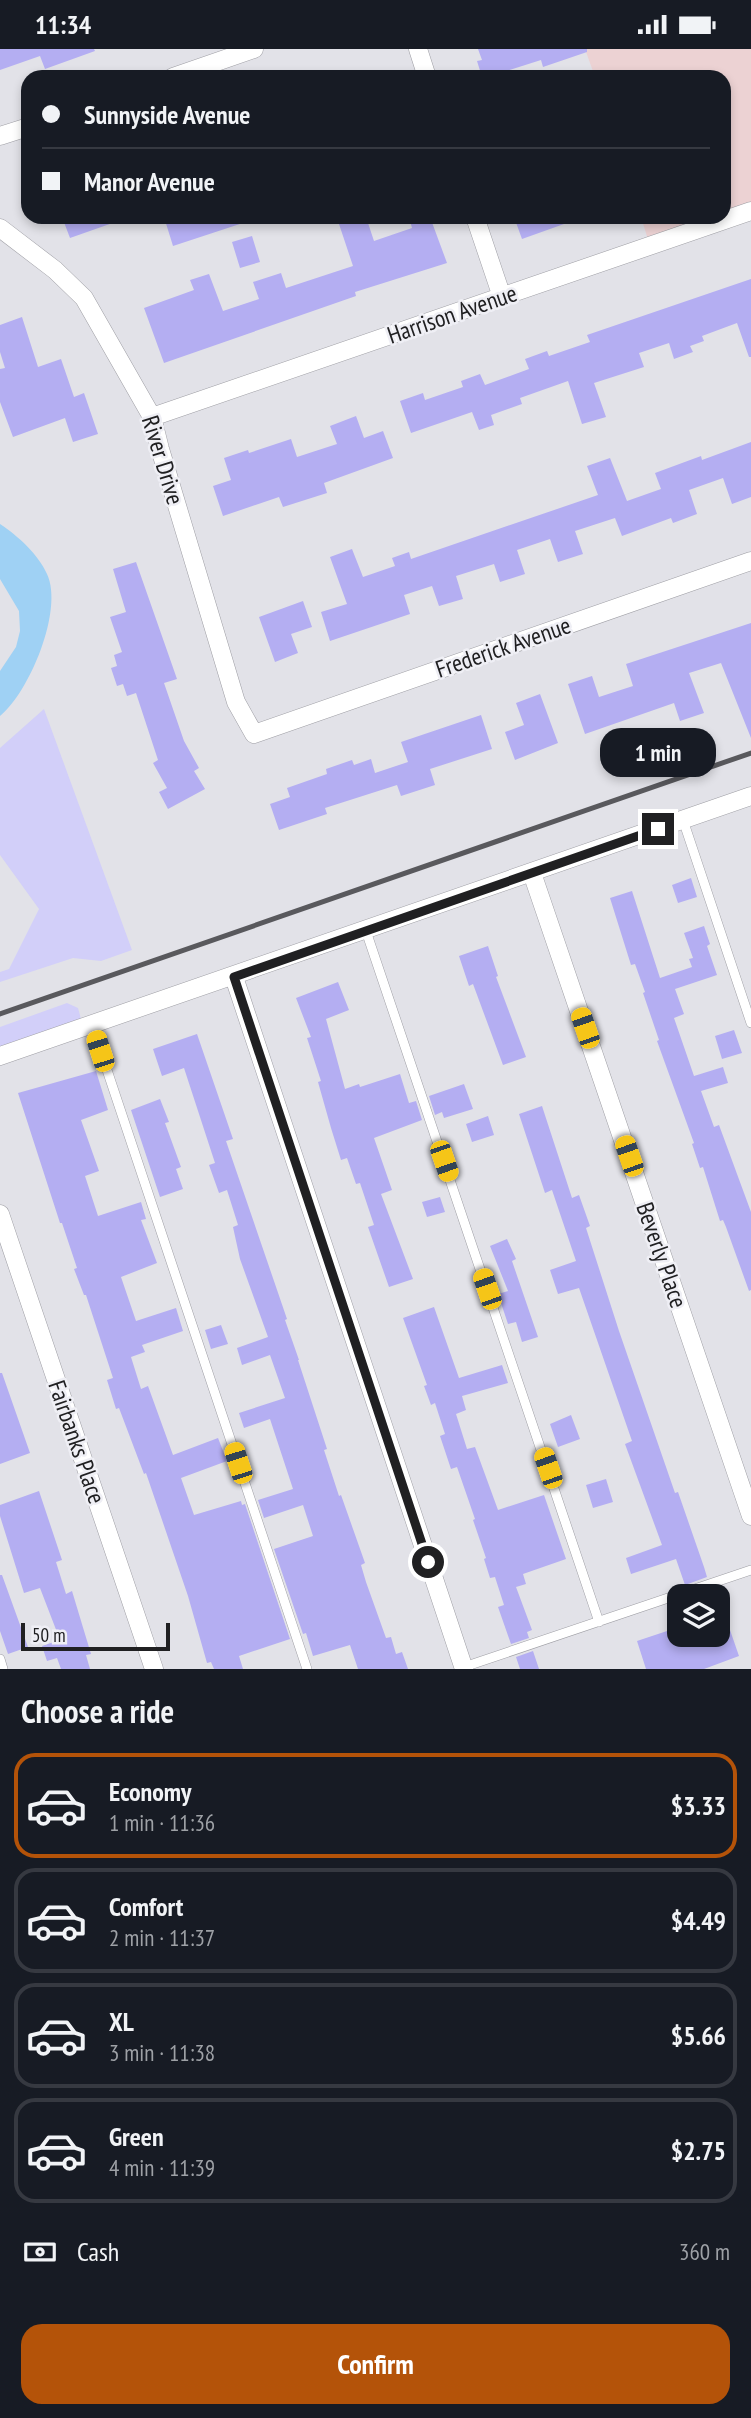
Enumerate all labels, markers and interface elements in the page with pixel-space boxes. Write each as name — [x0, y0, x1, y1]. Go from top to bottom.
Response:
text: 11:34 — [35, 8, 91, 41]
text: Sunnyside Avenue — [84, 98, 250, 131]
text: Manor Avenue — [84, 165, 215, 198]
street label: Harrison Avenue — [383, 277, 521, 351]
street label: River Drive — [135, 412, 191, 508]
street label: Frederick Avenue — [431, 609, 575, 685]
callout: 1 min — [600, 727, 716, 777]
text: 1 min — [635, 738, 681, 767]
route end — [642, 813, 674, 845]
car — [569, 1005, 602, 1051]
car — [84, 1028, 117, 1074]
car — [613, 1133, 646, 1179]
car — [428, 1138, 461, 1184]
street label: Beverly Place — [629, 1198, 695, 1312]
car — [471, 1266, 504, 1312]
street label: Fairbanks Place — [41, 1376, 113, 1508]
car — [222, 1440, 255, 1486]
car — [532, 1445, 565, 1491]
route start — [412, 1546, 444, 1578]
map controls — [667, 1584, 730, 1647]
button: layers — [667, 1584, 730, 1647]
scale bar — [21, 1620, 170, 1652]
text: 50 m — [32, 1623, 66, 1647]
text: Choose a ride — [21, 1690, 174, 1732]
icon: car — [25, 1774, 88, 1837]
text: Economy — [109, 1775, 191, 1808]
text: $3.33 — [671, 1789, 726, 1822]
text: 1 min · 11:36 — [109, 1808, 215, 1837]
icon: car — [25, 1889, 88, 1952]
text: Comfort — [109, 1890, 183, 1923]
text: $4.49 — [671, 1904, 726, 1937]
text: 2 min · 11:37 — [109, 1923, 215, 1952]
icon: car — [25, 2004, 88, 2067]
text: XL — [109, 2005, 134, 2038]
text: $5.66 — [671, 2019, 726, 2052]
text: 3 min · 11:38 — [109, 2038, 215, 2067]
icon: car — [25, 2119, 88, 2182]
text: Green — [109, 2120, 164, 2153]
text: $2.75 — [671, 2134, 726, 2167]
text: 4 min · 11:39 — [109, 2153, 215, 2182]
icon: cash — [21, 2233, 59, 2271]
text: Cash — [77, 2235, 119, 2268]
text: 360 m — [679, 2237, 730, 2266]
button: Confirm — [21, 2324, 730, 2404]

